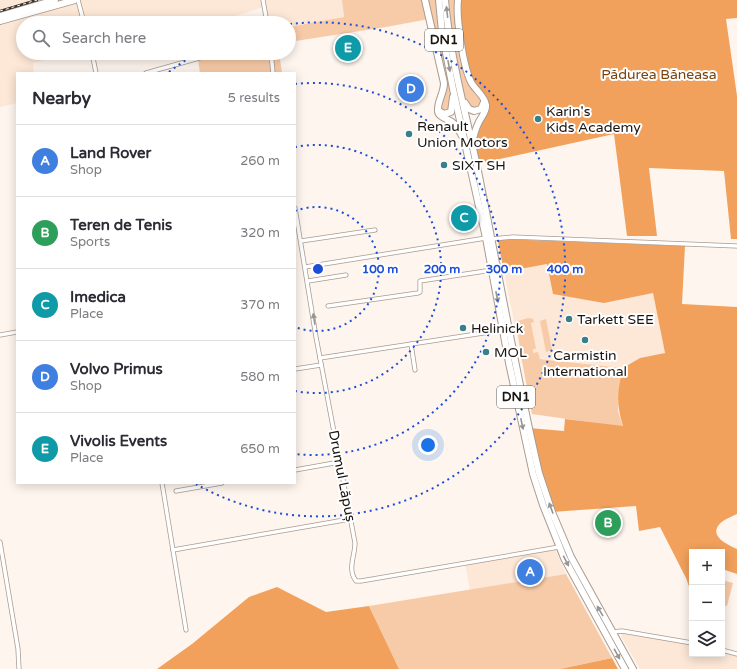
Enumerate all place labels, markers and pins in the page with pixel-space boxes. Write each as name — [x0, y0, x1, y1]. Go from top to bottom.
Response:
pin: E — [335, 33, 361, 63]
pin: D — [398, 74, 424, 104]
place label: Karin's Kids Academy — [546, 103, 641, 136]
marker: Karin's Kids Academy — [533, 114, 543, 124]
place label: Renault Union Motors — [417, 118, 508, 151]
marker: Renault Union Motors — [404, 129, 414, 139]
place label: SIXT SH — [452, 157, 506, 174]
marker: SIXT SH — [439, 160, 449, 170]
pin: C — [451, 203, 477, 233]
centre of rings — [311, 262, 325, 276]
place label: Tarkett SEE — [577, 311, 654, 328]
marker: Tarkett SEE — [564, 314, 574, 324]
place label: Helinick — [471, 320, 524, 337]
marker: Helinick — [458, 323, 468, 333]
marker: Carmistin International — [580, 335, 590, 345]
place label: MOL — [494, 344, 527, 361]
marker: MOL — [481, 347, 491, 357]
place label: Carmistin International — [543, 347, 627, 380]
pin: B — [595, 508, 621, 538]
pin: A — [517, 557, 543, 587]

